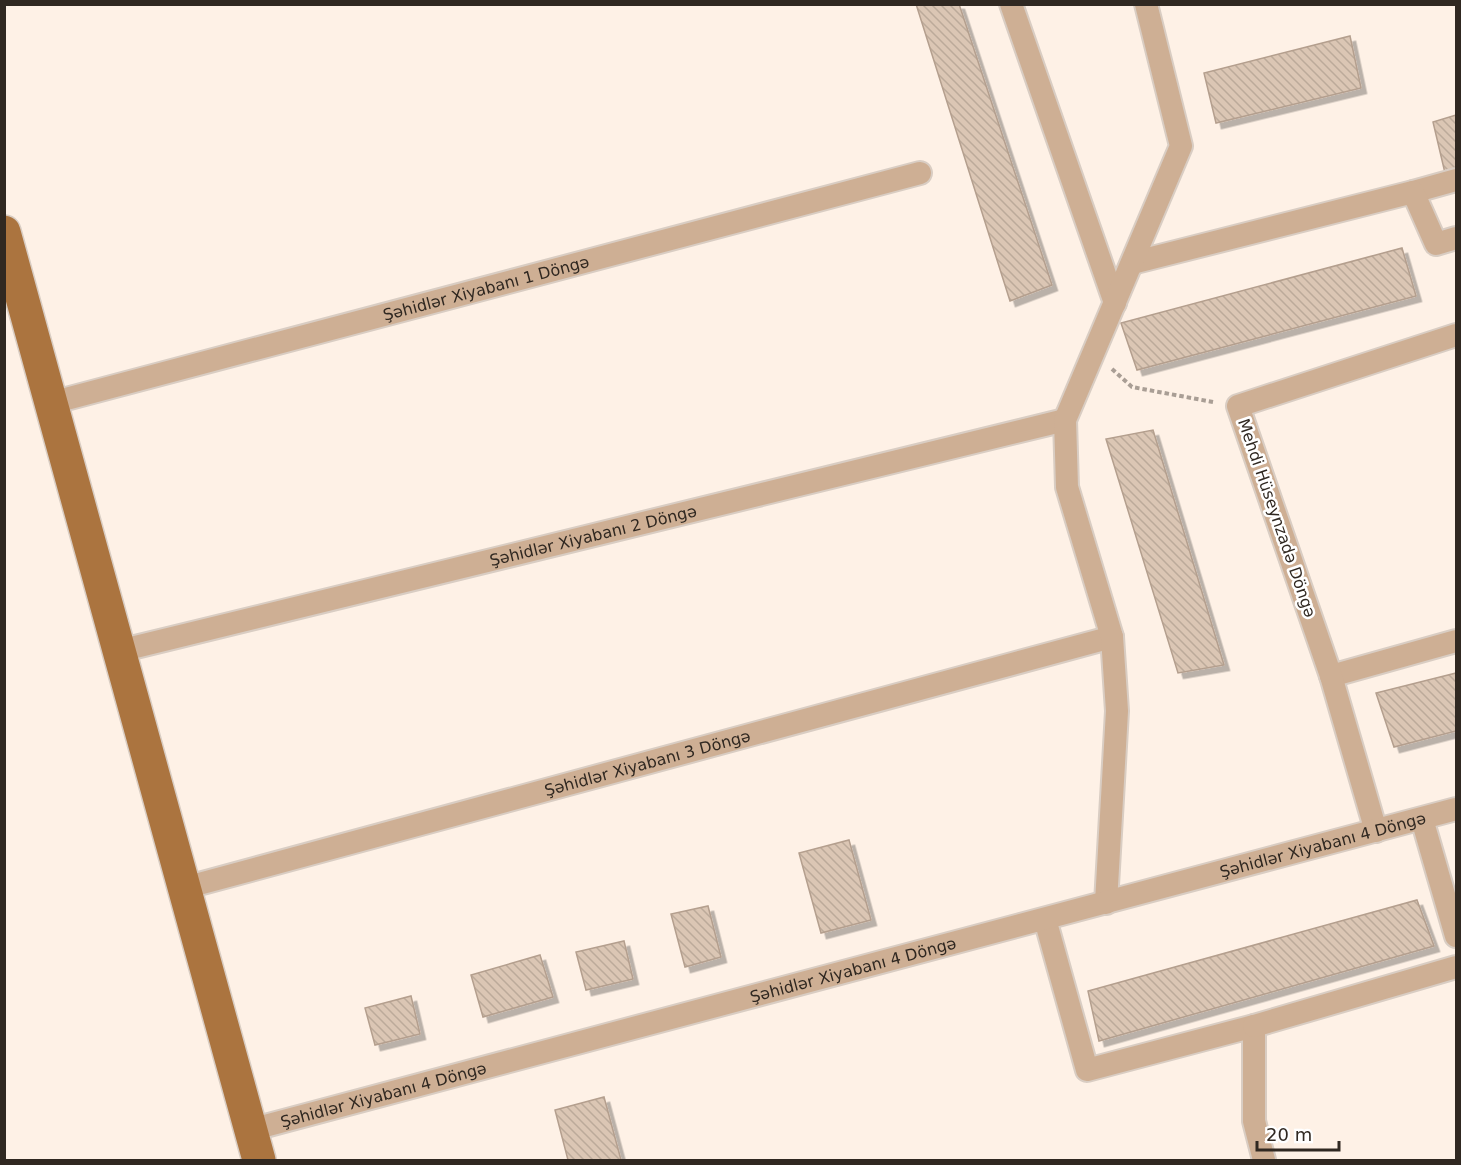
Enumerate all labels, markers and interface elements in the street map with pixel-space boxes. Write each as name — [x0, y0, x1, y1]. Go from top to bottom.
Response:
street label: Şəhidlər Xiyabanı 1 Döngə — [381, 251, 591, 324]
street label: Mehdi Hüseynzadə Döngə — [1234, 416, 1320, 620]
street label: Şəhidlər Xiyabanı 2 Döngə — [488, 501, 699, 570]
street label: Şəhidlər Xiyabanı 3 Döngə — [542, 726, 752, 800]
street label: Şəhidlər Xiyabanı 4 Döngə — [1217, 808, 1428, 881]
street label: Şəhidlər Xiyabanı 4 Döngə — [748, 933, 958, 1006]
street label: Şəhidlər Xiyabanı 4 Döngə — [278, 1058, 489, 1131]
scale bar — [1257, 1114, 1340, 1152]
text: 20 m — [1266, 1124, 1312, 1145]

